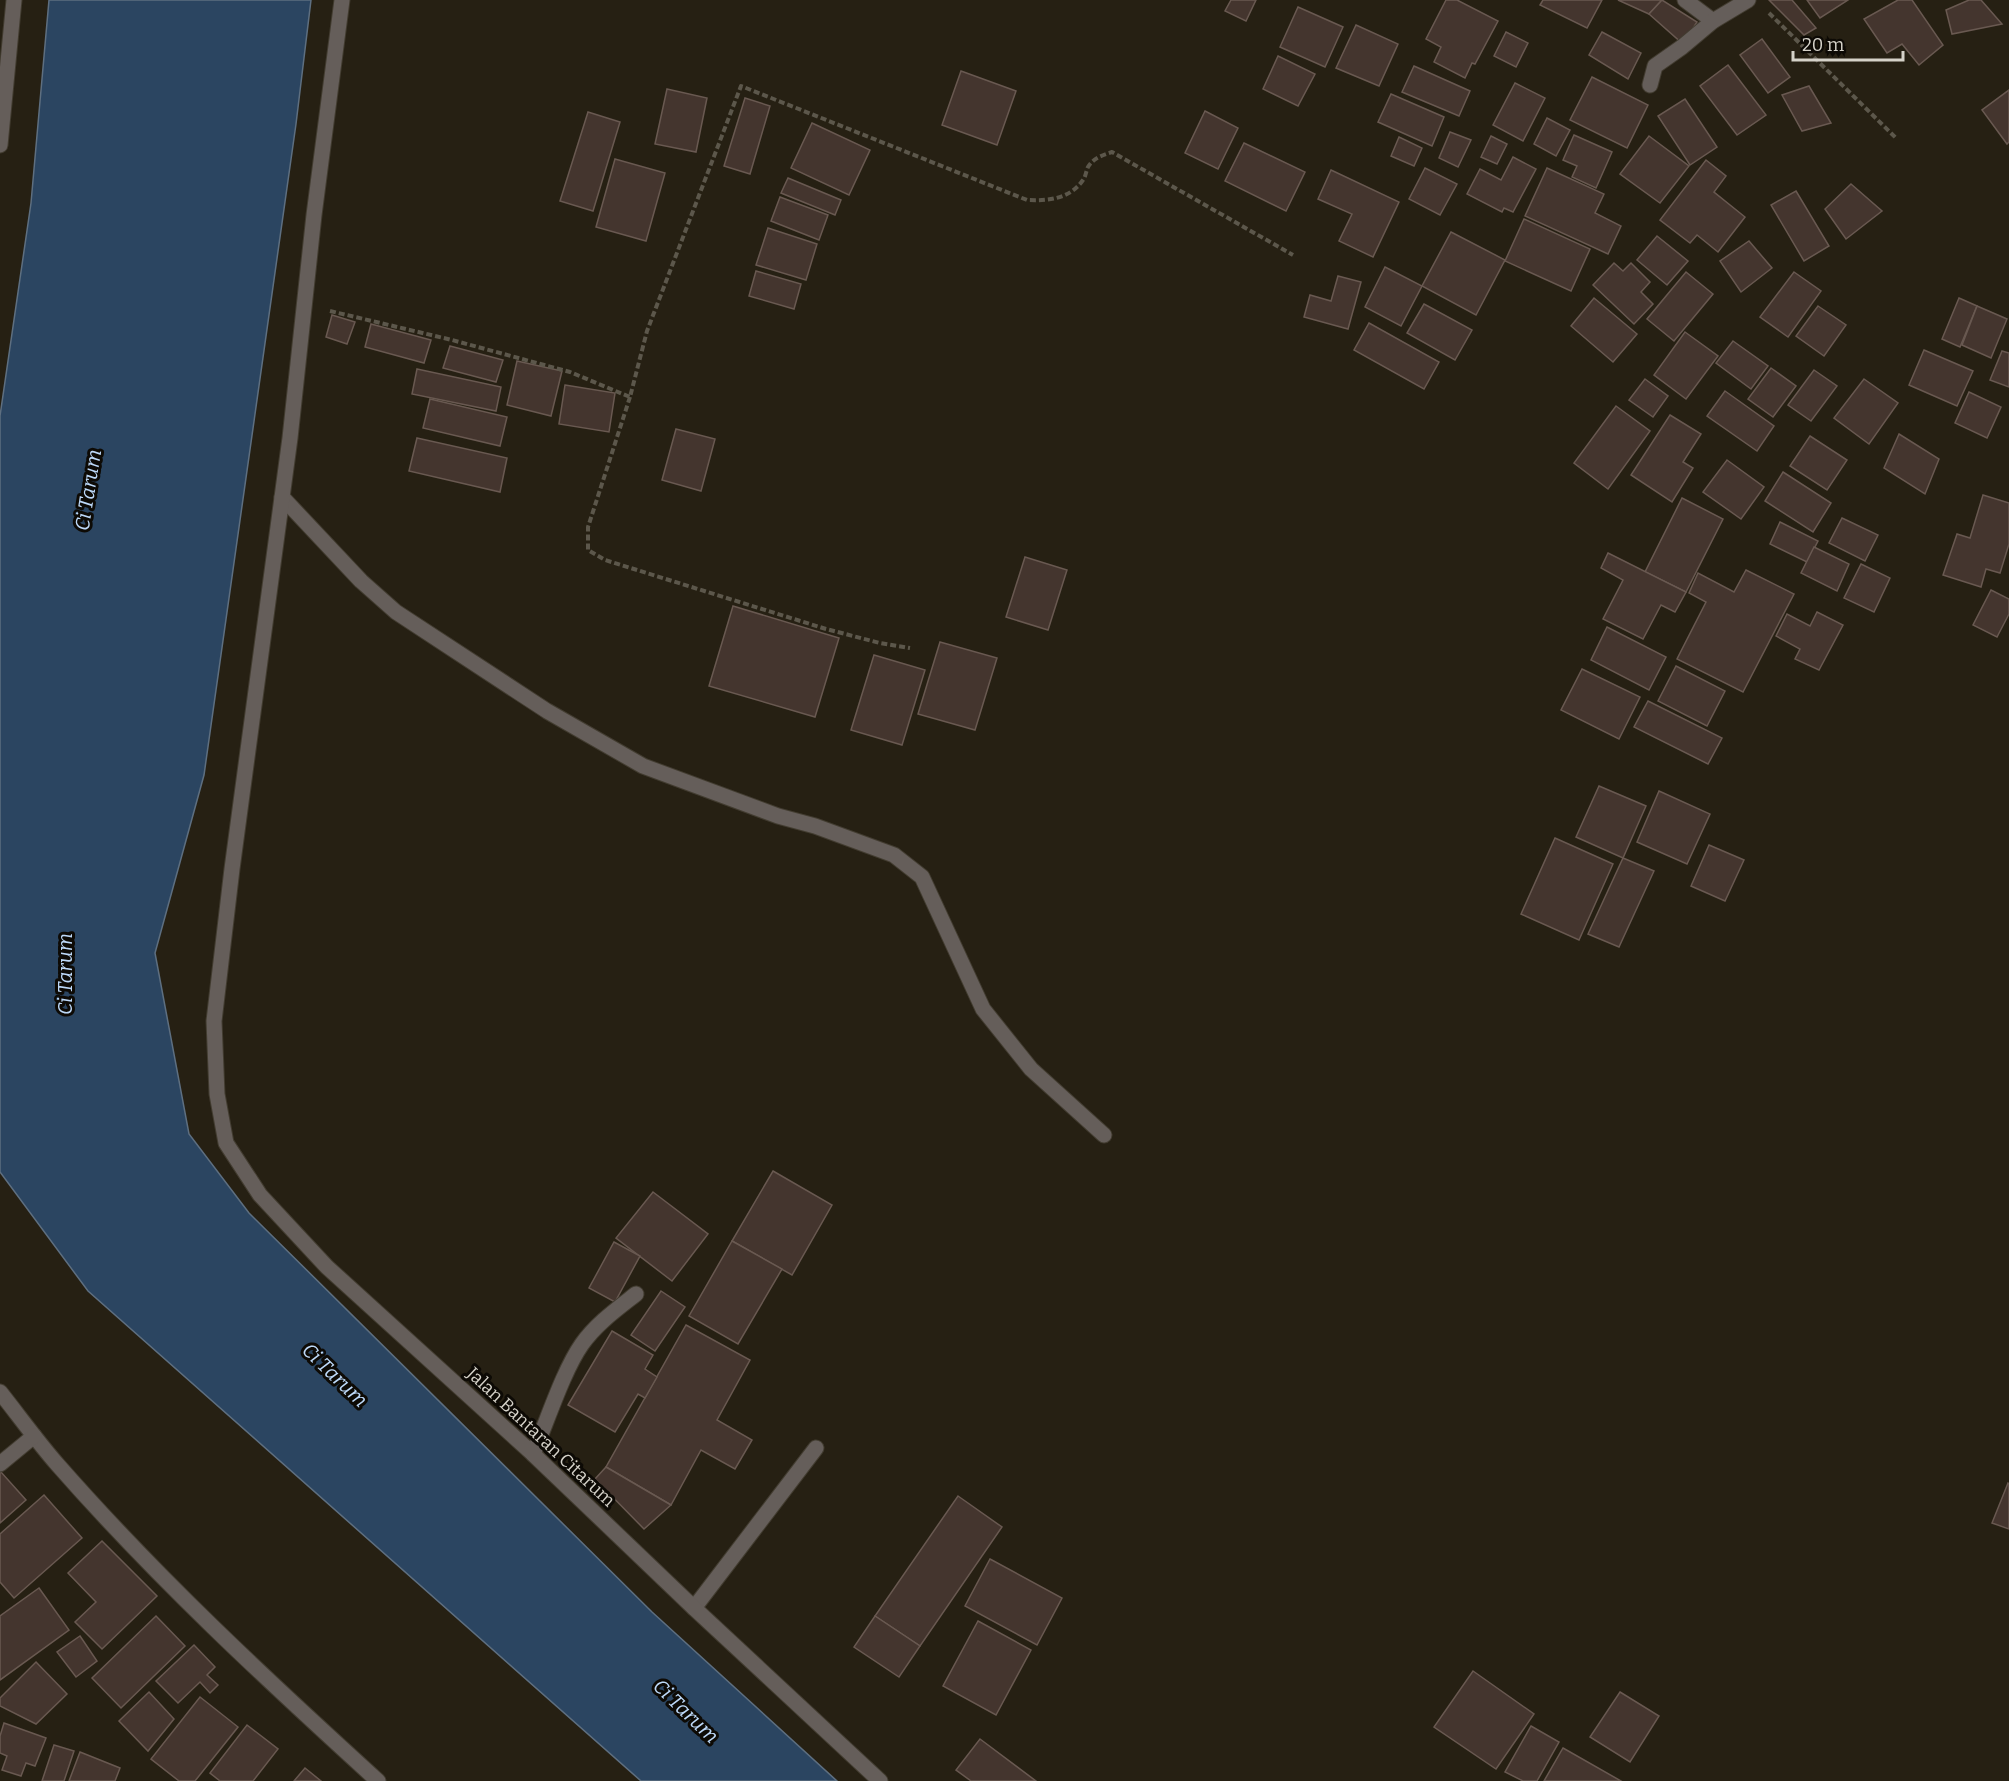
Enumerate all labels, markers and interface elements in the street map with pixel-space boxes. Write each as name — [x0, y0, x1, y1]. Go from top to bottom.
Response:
scale bar — [1793, 24, 1902, 62]
text: 20 m — [1802, 34, 1844, 56]
water label: Ci Tarum — [70, 448, 106, 532]
water label: Ci Tarum — [53, 933, 77, 1015]
water label: Ci Tarum — [297, 1338, 373, 1412]
street label: Jalan Bantaran Citarum — [462, 1362, 620, 1511]
water label: Ci Tarum — [648, 1674, 724, 1748]

